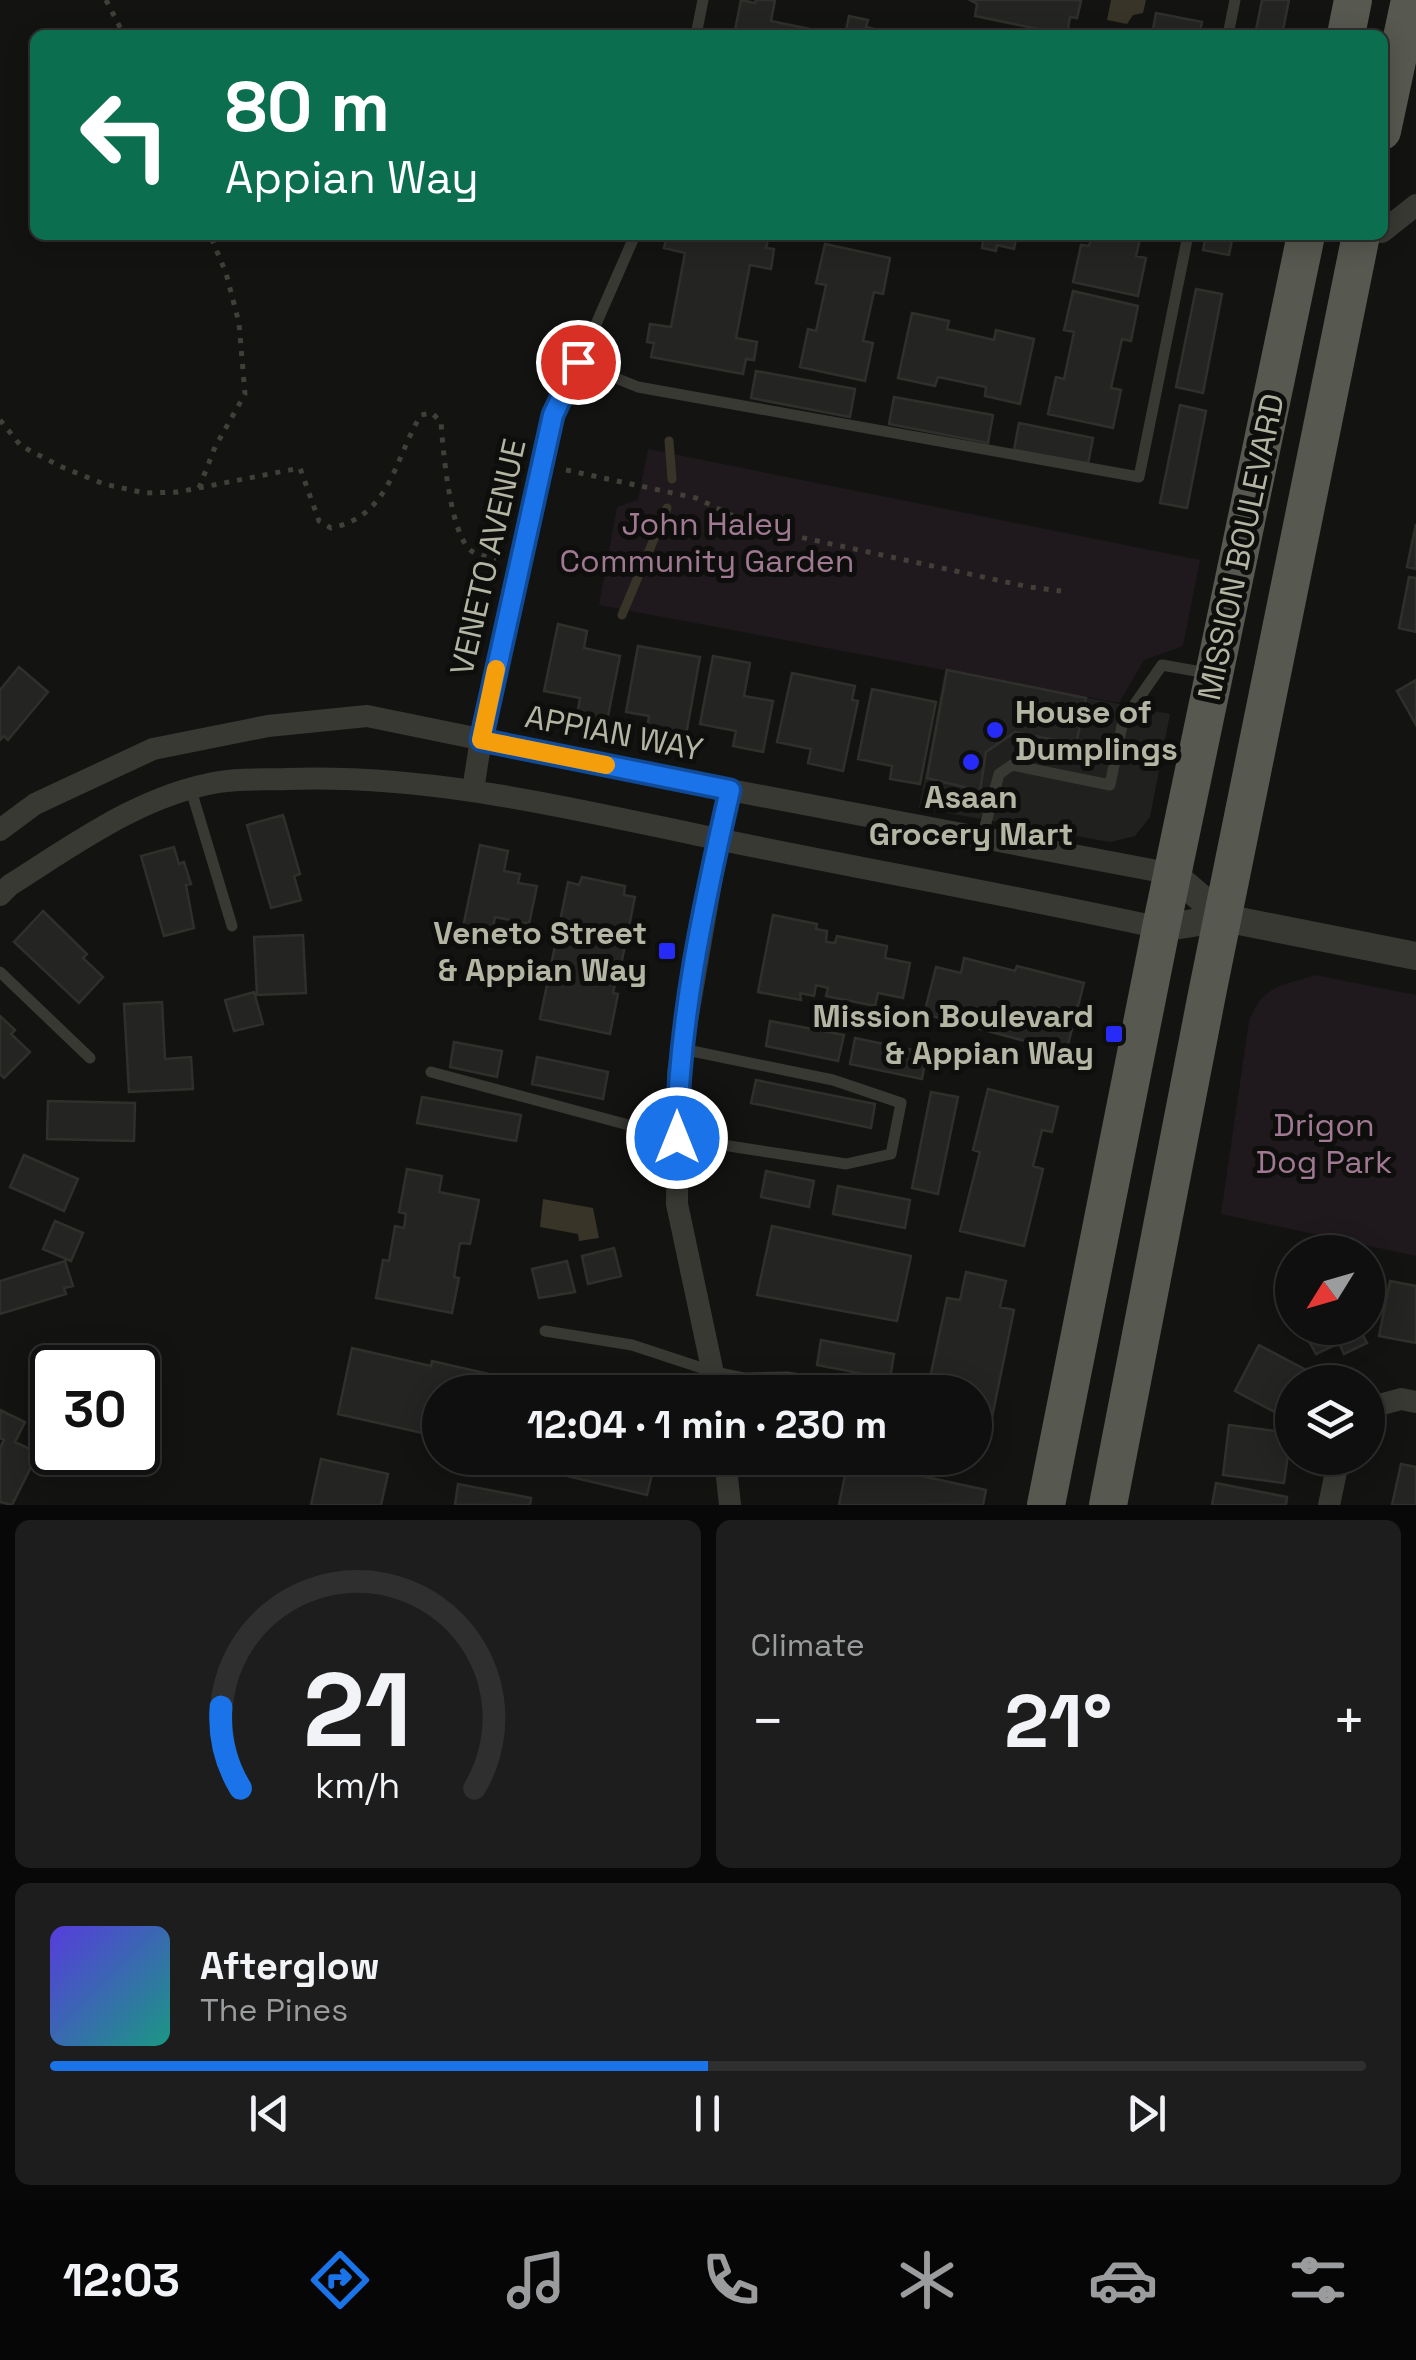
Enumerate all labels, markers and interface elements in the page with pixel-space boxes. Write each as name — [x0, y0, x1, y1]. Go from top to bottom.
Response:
text: 80 m — [225, 62, 390, 151]
icon: left — [60, 70, 190, 200]
text: Appian Way — [225, 149, 479, 206]
pin — [536, 320, 621, 405]
icon: arrive — [551, 335, 606, 390]
street label: MISSION BOULEVARD — [1189, 390, 1293, 704]
street label: VENETO AVENUE — [441, 435, 535, 679]
park label: John Haley Community Garden — [560, 504, 854, 581]
place label: House of Dumplings — [1015, 692, 1178, 769]
street label: APPIAN WAY — [522, 696, 707, 770]
marker: House of Dumplings — [984, 719, 1006, 741]
marker: Asaan Grocery Mart — [960, 751, 982, 773]
place label: Asaan Grocery Mart — [869, 777, 1073, 854]
place label: Veneto Street & Appian Way — [433, 913, 647, 990]
marker: Veneto Street & Appian Way — [656, 940, 678, 962]
place label: Mission Boulevard & Appian Way — [813, 996, 1094, 1073]
marker: Mission Boulevard & Appian Way — [1103, 1023, 1125, 1045]
position arrow — [625, 1086, 729, 1190]
park label: Drigon Dog Park — [1256, 1105, 1392, 1182]
north arrow — [1275, 1235, 1385, 1345]
map controls — [1275, 1235, 1385, 1475]
speed limit sign: 30 — [30, 1345, 160, 1475]
button: layers — [1275, 1365, 1385, 1475]
text: 12:04 · 1 min · 230 m — [527, 1401, 887, 1449]
text: Climate — [751, 1625, 865, 1665]
text: 21 — [303, 1644, 412, 1776]
text: 21° — [1004, 1673, 1112, 1769]
text: − — [751, 1686, 785, 1756]
text: + — [1332, 1686, 1366, 1756]
text: km/h — [315, 1763, 400, 1808]
text: Afterglow — [200, 1942, 380, 1990]
text: The Pines — [200, 1990, 348, 2030]
icon: previous — [242, 2086, 297, 2141]
icon: pause — [680, 2086, 735, 2141]
icon: next — [1119, 2086, 1174, 2141]
icon: directions — [305, 2245, 375, 2315]
icon: music — [501, 2245, 571, 2315]
icon: phone — [696, 2245, 766, 2315]
icon: climate — [892, 2245, 962, 2315]
icon: car — [1088, 2245, 1158, 2315]
icon: filters — [1283, 2245, 1353, 2315]
text: 12:03 — [63, 2252, 180, 2309]

